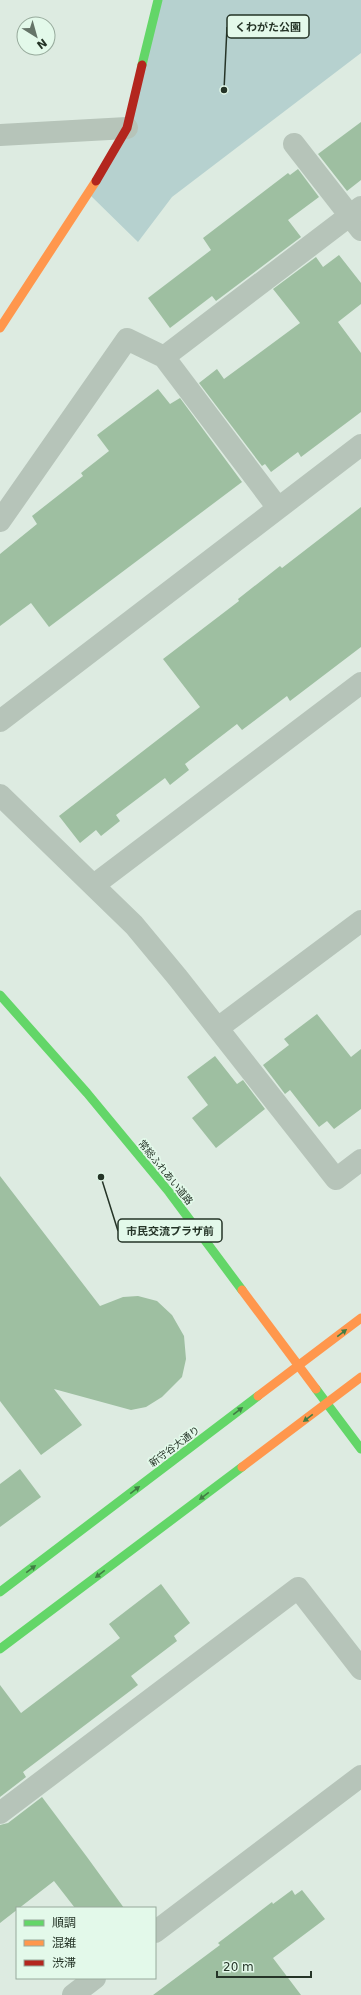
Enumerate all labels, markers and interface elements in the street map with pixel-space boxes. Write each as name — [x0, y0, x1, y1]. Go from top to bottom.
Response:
callout: くわがた公園 — [227, 15, 309, 38]
north arrow — [16, 16, 56, 56]
text: くわがた公園 — [235, 21, 301, 34]
text: N — [34, 36, 49, 52]
street label: 常総ふれあい道路 — [136, 1138, 195, 1207]
callout: 市民交流プラザ前 — [118, 1219, 222, 1242]
text: 市民交流プラザ前 — [126, 1225, 214, 1238]
one-way arrow — [336, 1329, 347, 1337]
one-way arrow — [233, 1407, 244, 1416]
one-way arrow — [302, 1414, 313, 1422]
street label: 新守谷大通り — [147, 1424, 202, 1469]
one-way arrow — [129, 1486, 140, 1494]
one-way arrow — [198, 1492, 209, 1500]
one-way arrow — [26, 1565, 36, 1573]
one-way arrow — [95, 1570, 105, 1578]
legend — [16, 1907, 156, 1979]
text: 順調 — [52, 1916, 76, 1930]
text: 混雑 — [52, 1936, 76, 1950]
scale bar — [217, 1953, 311, 1979]
text: 渋滞 — [52, 1956, 76, 1970]
text: 20 m — [223, 1960, 254, 1974]

